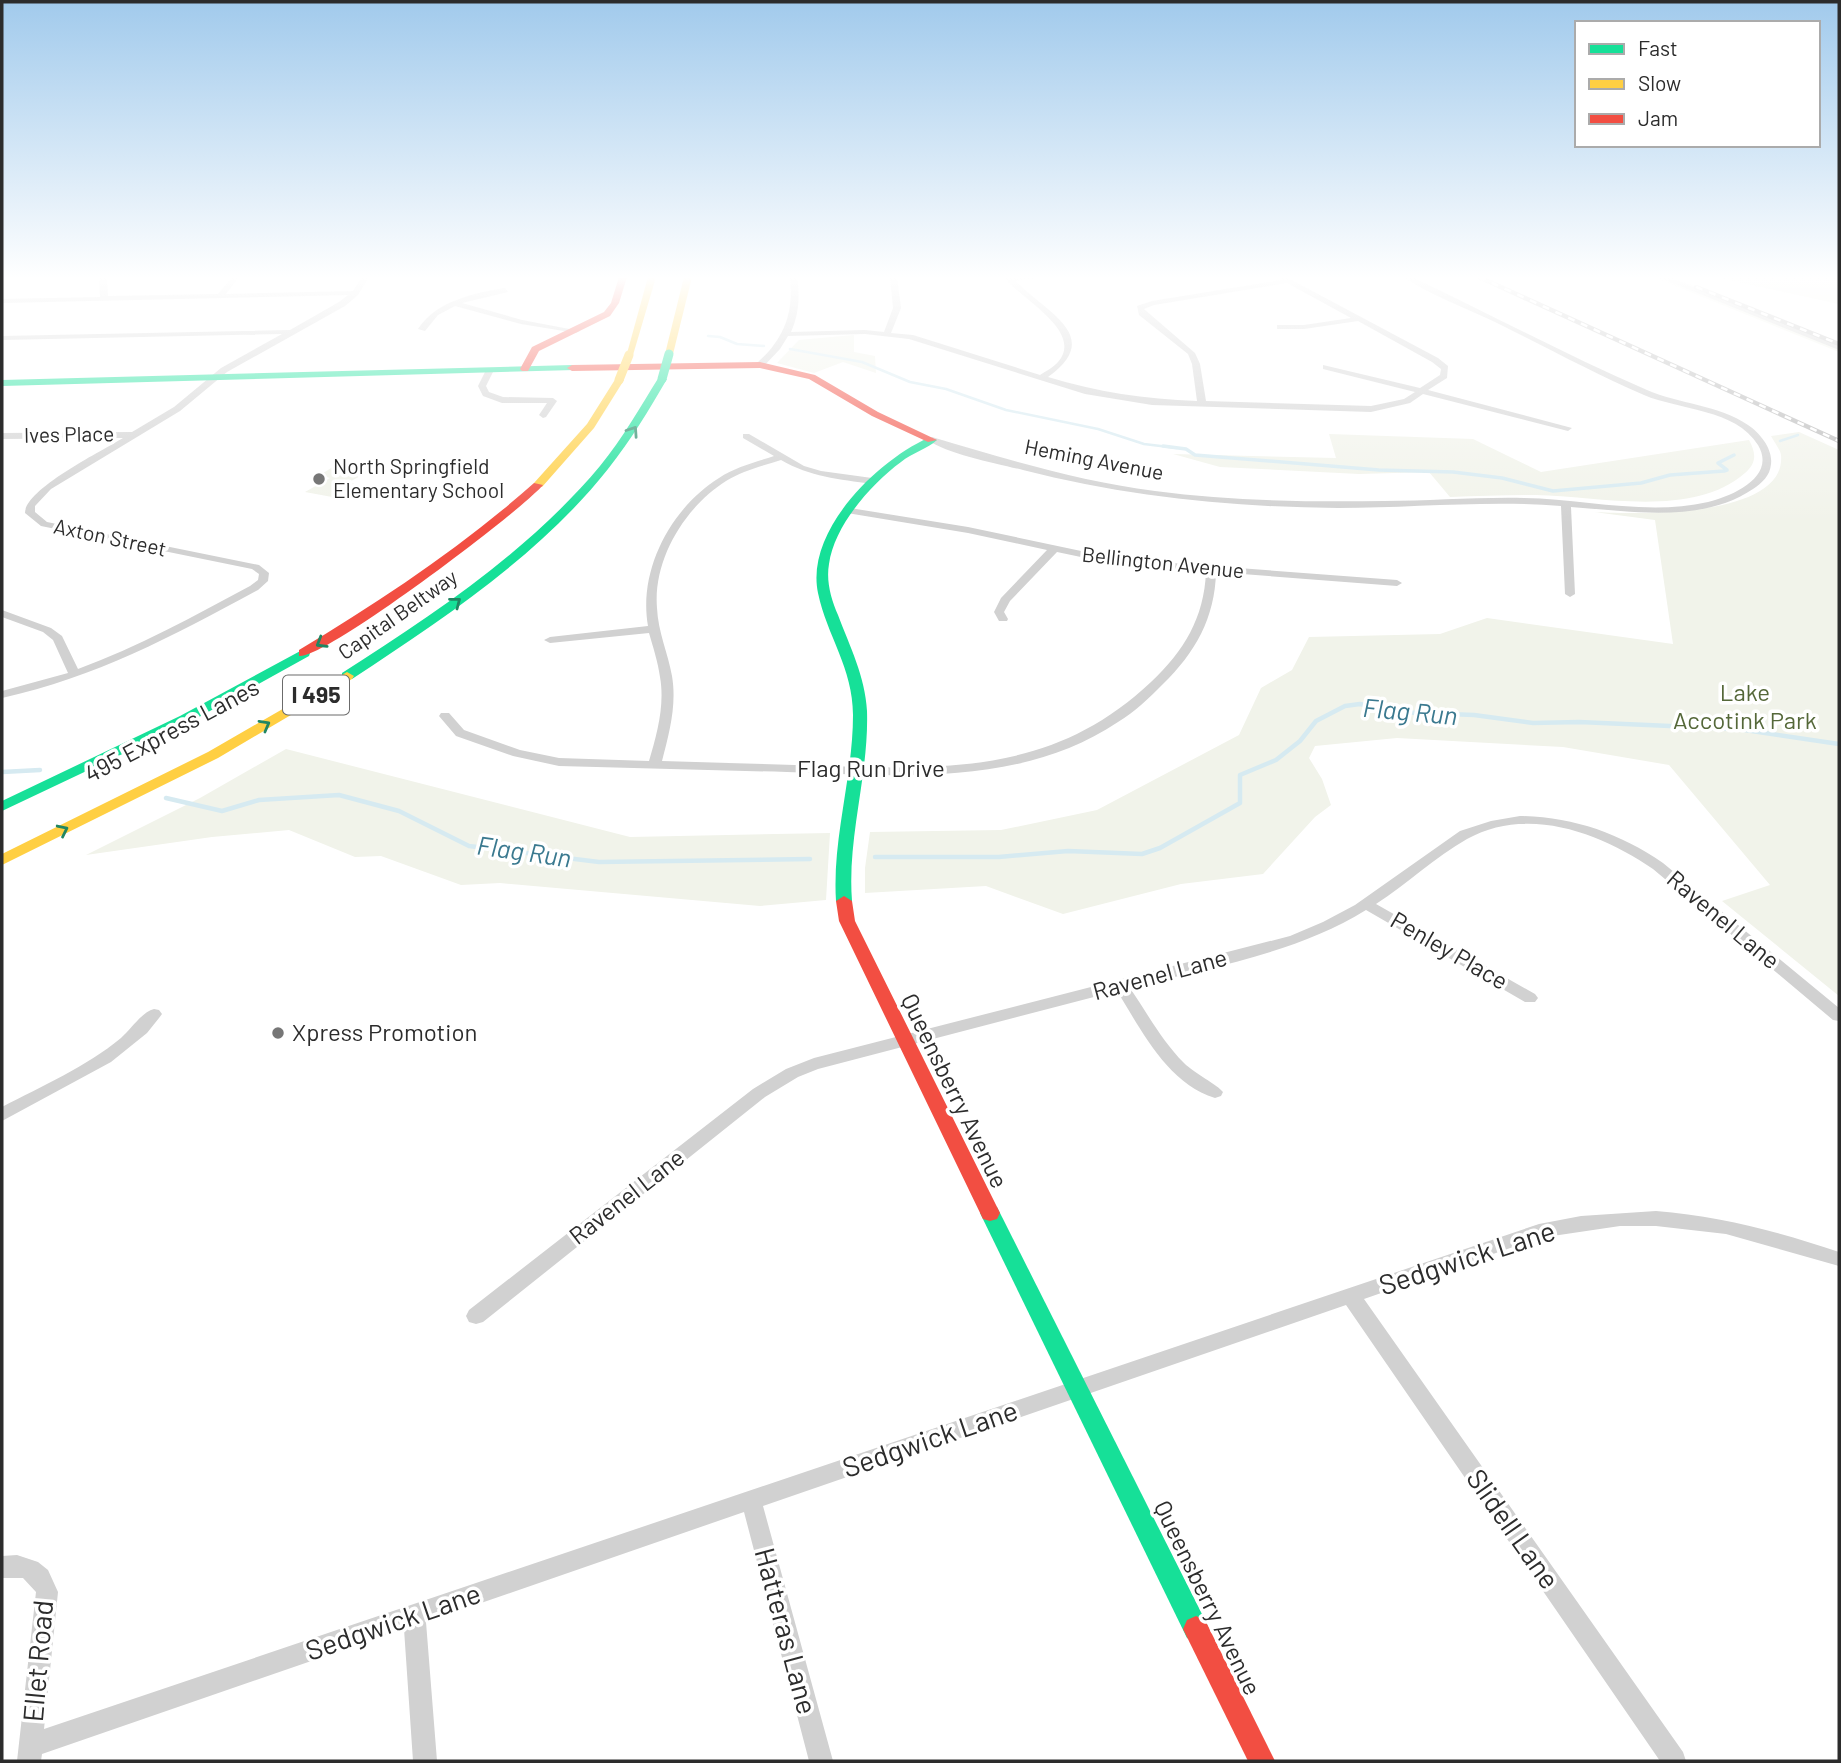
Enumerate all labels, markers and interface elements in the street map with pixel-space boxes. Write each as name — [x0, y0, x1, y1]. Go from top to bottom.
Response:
legend — [1575, 21, 1820, 147]
text: Fast — [1638, 35, 1678, 60]
text: Slow — [1638, 70, 1681, 95]
text: Jam — [1638, 105, 1678, 130]
street label: Ives Place — [24, 420, 114, 447]
one-way arrow — [625, 426, 637, 439]
street label: Heming Avenue — [1023, 433, 1166, 484]
place label: North Springfield Elementary School — [333, 453, 504, 502]
marker: North Springfield Elementary School — [311, 471, 327, 487]
street label: Axton Street — [52, 512, 169, 561]
street label: Bellington Avenue — [1081, 541, 1246, 582]
street label: Capital Beltway — [333, 563, 462, 664]
one-way arrow — [448, 598, 461, 610]
one-way arrow — [315, 634, 328, 647]
street label: 495 Express Lanes — [79, 671, 264, 788]
road number: I 495 — [283, 676, 349, 715]
park label: Lake Accotink Park — [1673, 677, 1817, 734]
water label: Flag Run — [1361, 691, 1459, 730]
one-way arrow — [257, 720, 270, 733]
street label: Flag Run Drive — [797, 753, 945, 782]
one-way arrow — [56, 825, 68, 839]
water label: Flag Run — [475, 829, 573, 872]
street label: Ravenel Lane — [1662, 863, 1786, 974]
street label: Penley Place — [1386, 905, 1514, 995]
street label: Ravenel Lane — [1089, 942, 1230, 1005]
street label: Queensberry Avenue — [896, 988, 1015, 1192]
place label: Xpress Promotion — [292, 1017, 478, 1046]
marker: Xpress Promotion — [270, 1025, 286, 1041]
street label: Ravenel Lane — [563, 1142, 689, 1250]
street label: Sedgwick Lane — [1374, 1213, 1559, 1302]
street label: Sedgwick Lane — [838, 1392, 1022, 1484]
street label: Slidell Lane — [1460, 1462, 1568, 1595]
street label: Queensberry Avenue — [1149, 1495, 1268, 1699]
street label: Hatteras Lane — [748, 1544, 826, 1718]
street label: Sedgwick Lane — [301, 1575, 485, 1667]
street label: Ellet Road — [15, 1599, 59, 1723]

